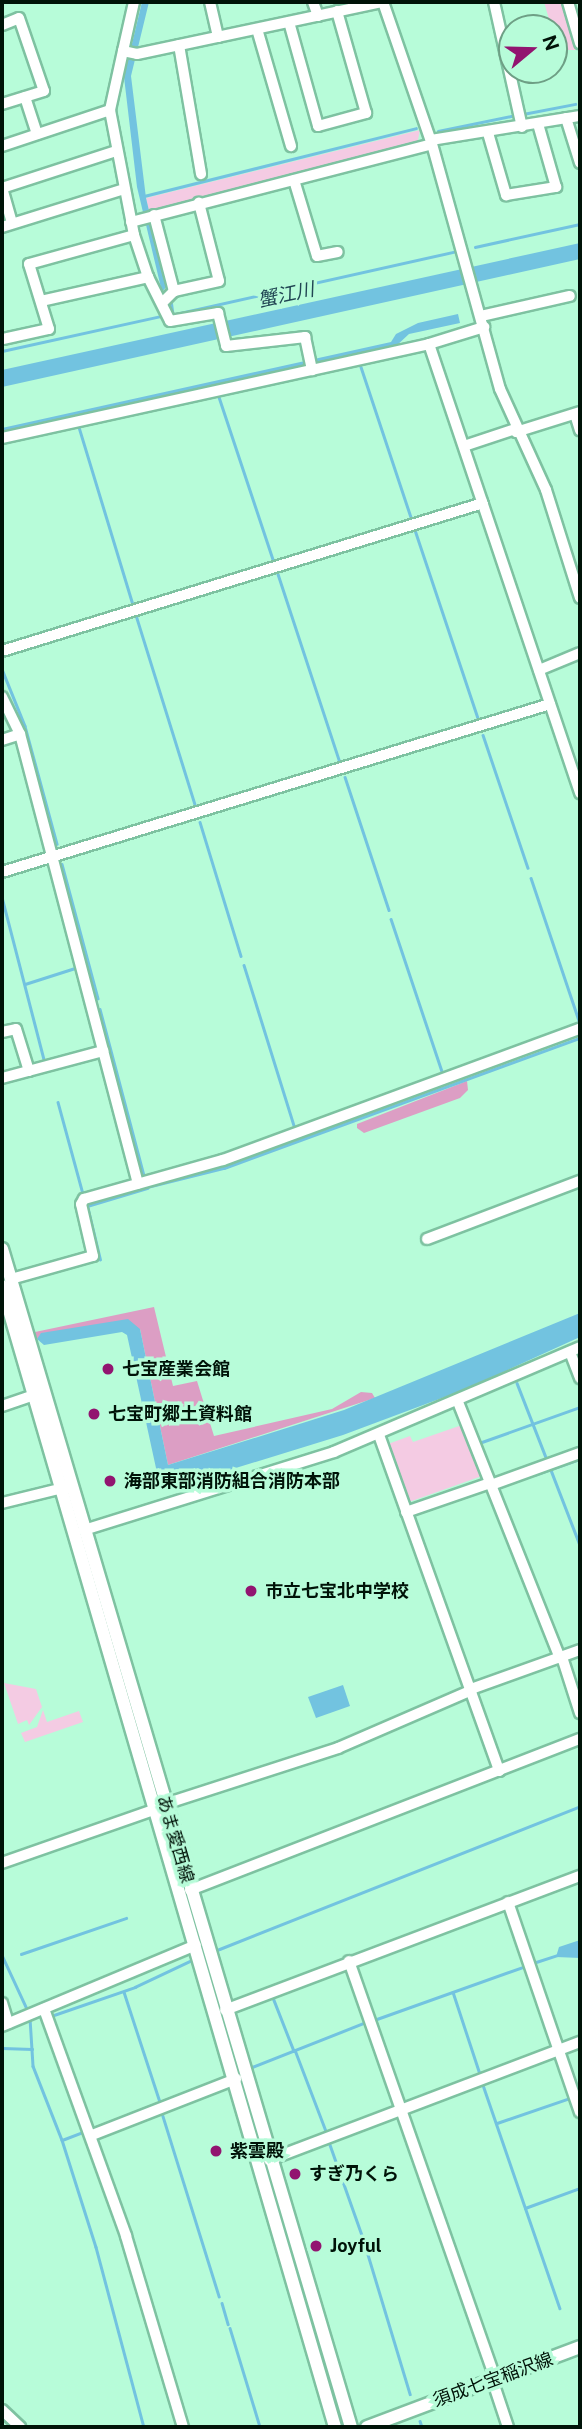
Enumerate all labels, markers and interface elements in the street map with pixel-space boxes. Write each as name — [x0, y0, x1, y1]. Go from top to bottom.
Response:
north arrow — [498, 14, 568, 84]
text: N — [538, 32, 564, 53]
water label: 蟹江川 — [256, 278, 316, 312]
place label: 七宝産業会館 — [122, 1358, 230, 1380]
marker: 七宝産業会館 — [100, 1361, 116, 1377]
place label: 七宝町郷土資料館 — [108, 1403, 252, 1425]
marker: 七宝町郷土資料館 — [86, 1406, 102, 1422]
place label: 海部東部消防組合消防本部 — [124, 1470, 340, 1492]
marker: 海部東部消防組合消防本部 — [102, 1473, 118, 1489]
place label: 市立七宝北中学校 — [265, 1580, 409, 1602]
marker: 市立七宝北中学校 — [243, 1583, 259, 1599]
street label: あま愛西線 — [152, 1793, 198, 1885]
place label: 紫雲殿 — [230, 2140, 284, 2162]
marker: 紫雲殿 — [208, 2143, 224, 2159]
place label: すぎ乃くら — [309, 2163, 399, 2185]
marker: すぎ乃くら — [287, 2166, 303, 2182]
place label: Joyful — [330, 2235, 382, 2257]
marker: Joyful — [308, 2238, 324, 2254]
street label: 須成七宝稲沢線 — [430, 2348, 556, 2412]

